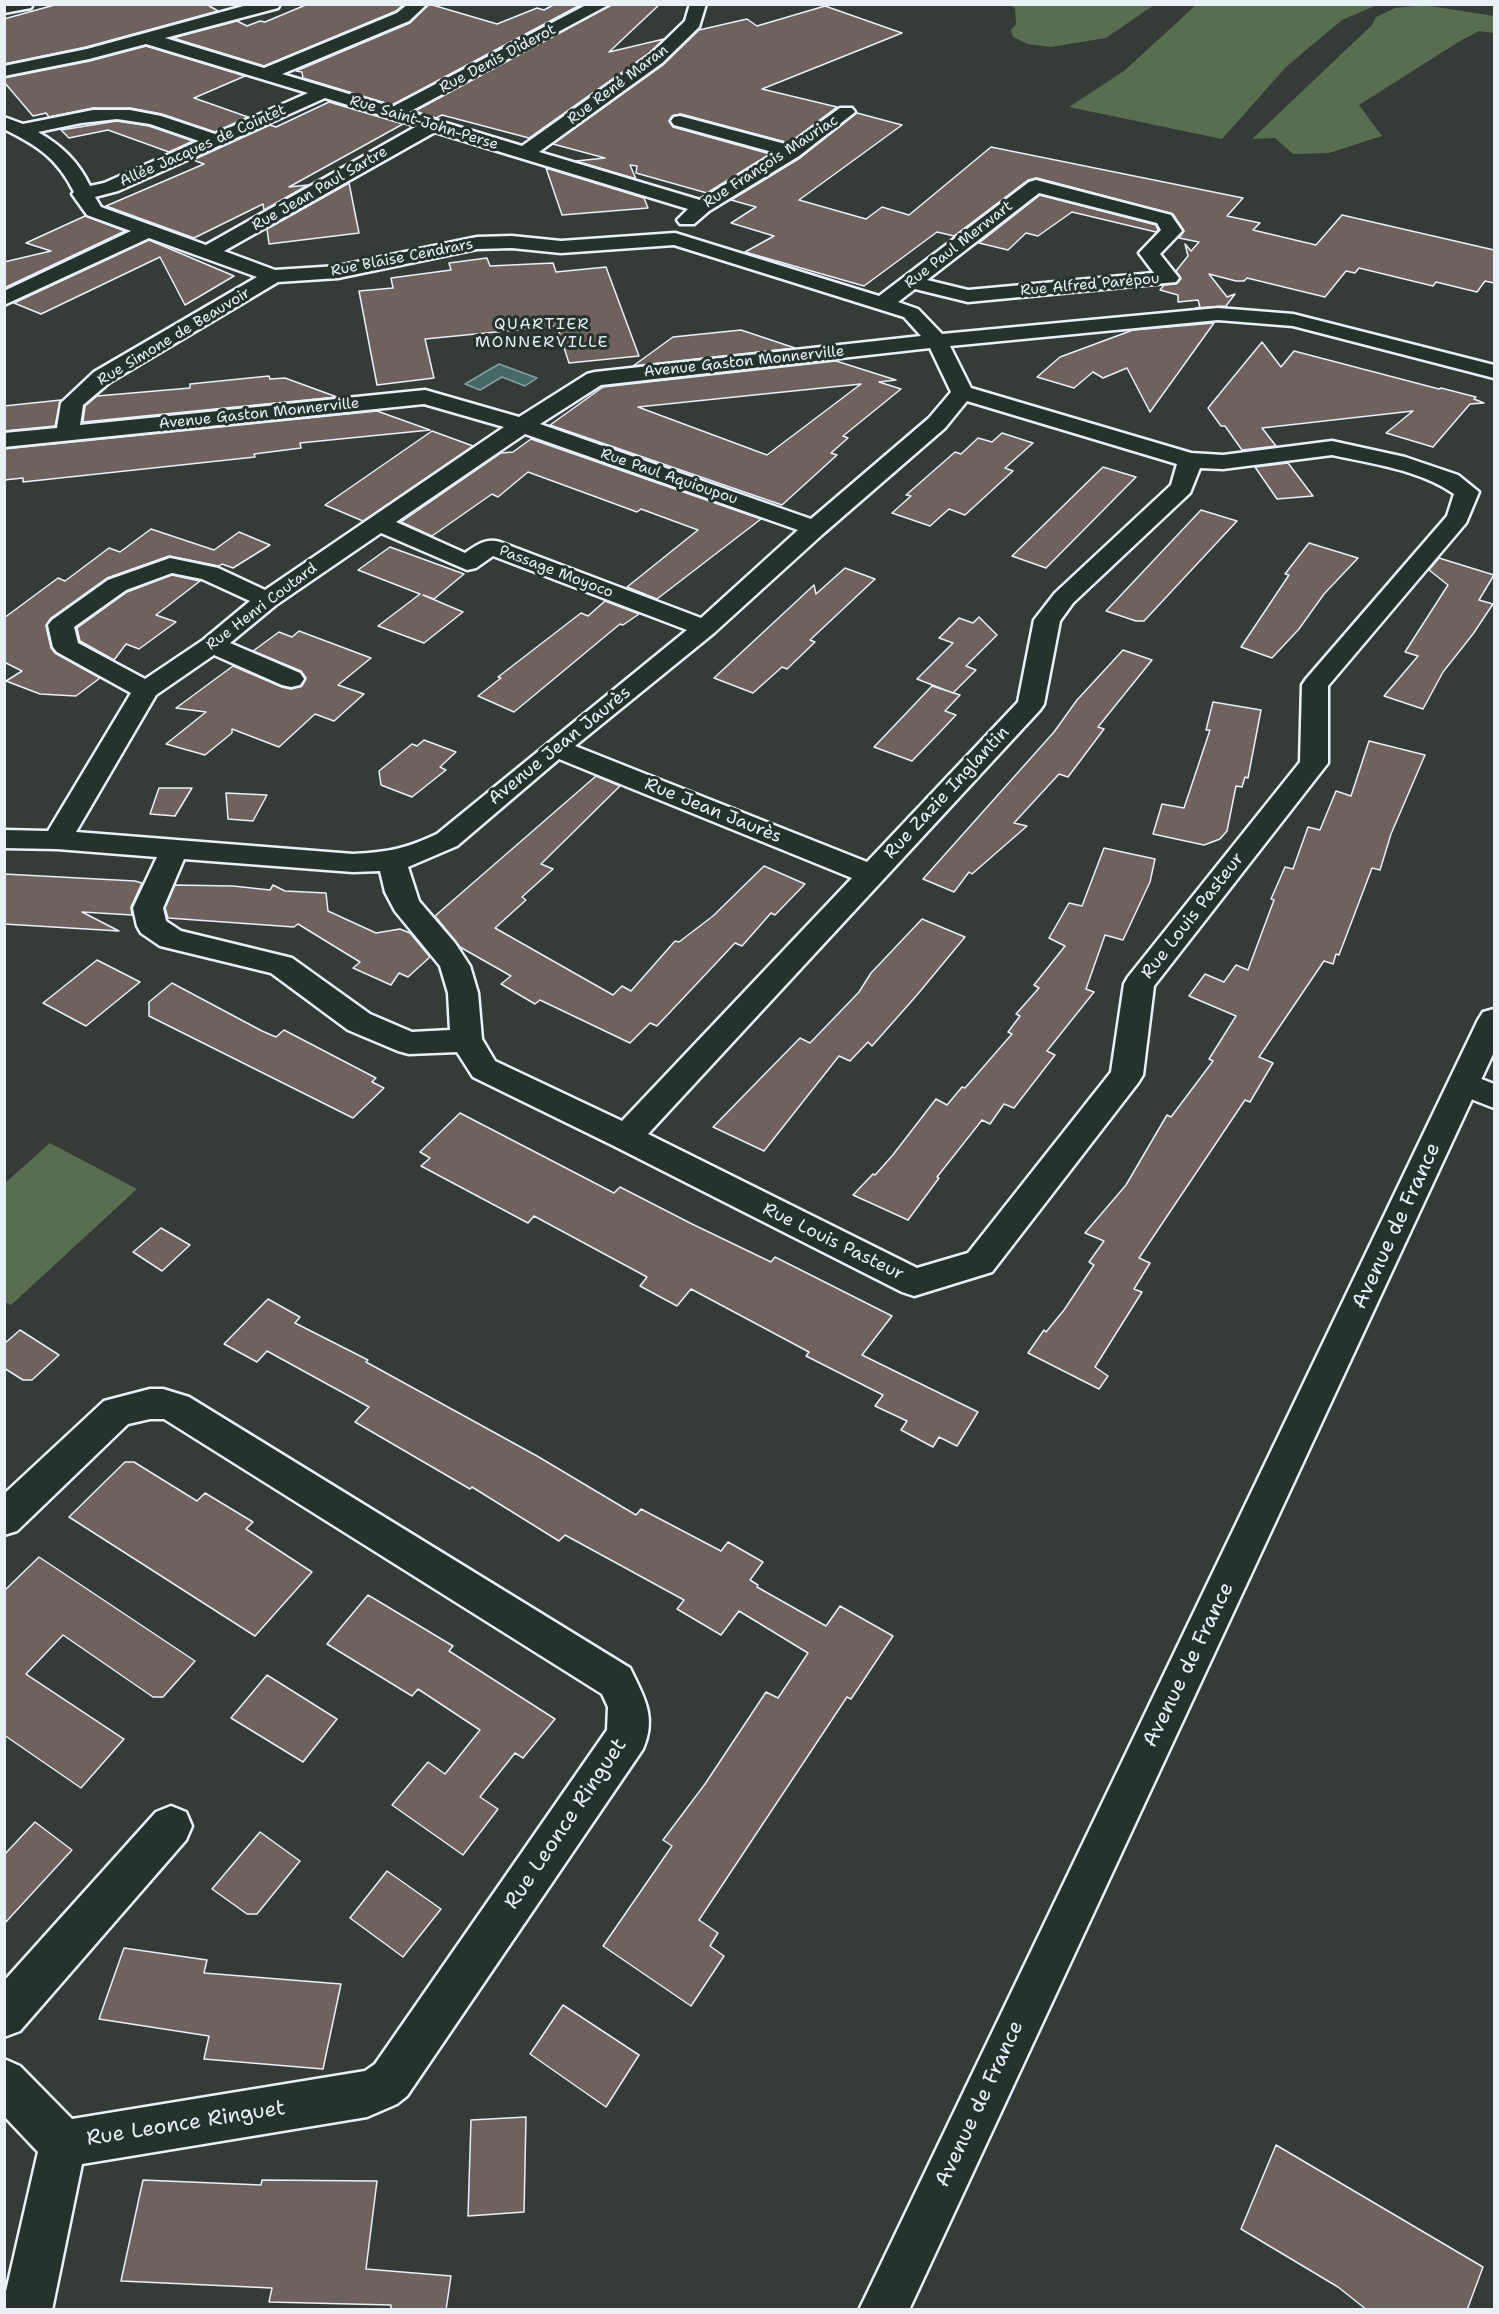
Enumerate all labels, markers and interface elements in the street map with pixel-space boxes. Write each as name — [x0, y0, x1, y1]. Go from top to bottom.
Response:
street label: Rue Denis Diderot — [437, 21, 559, 97]
street label: Rue René Maran — [564, 41, 672, 129]
street label: Rue Saint-John-Perse — [348, 92, 500, 154]
street label: Allée Jacques de Cointet — [117, 101, 289, 191]
street label: Rue François Mauriac — [700, 112, 842, 212]
street label: Rue Jean Paul Sartre — [249, 143, 391, 235]
street label: Rue Paul Merwart — [901, 197, 1017, 293]
street label: Rue Blaise Cendrars — [329, 235, 475, 281]
street label: Rue Alfred Parépou — [1020, 270, 1160, 300]
street label: Rue Simone de Beauvoir — [94, 284, 254, 390]
district label: QUARTIER MONNERVILLE — [475, 315, 609, 353]
street label: Avenue Gaston Monnerville — [643, 343, 845, 381]
street label: Avenue Gaston Monnerville — [158, 395, 360, 433]
street label: Rue Paul Aquioupou — [598, 445, 740, 509]
street label: Passage Moyoco — [496, 542, 616, 602]
street label: Rue Henri Coutard — [203, 559, 321, 655]
street label: Avenue Jean Jaurès — [484, 682, 636, 810]
street label: Rue Zazie Inglantin — [880, 722, 1014, 864]
street label: Rue Jean Jaurès — [641, 774, 785, 848]
street label: Rue Louis Pasteur — [1137, 849, 1249, 983]
street label: Avenue de France — [1347, 1139, 1447, 1313]
street label: Rue Louis Pasteur — [759, 1198, 907, 1286]
street label: Avenue de France — [1138, 1578, 1240, 1752]
street label: Rue Leonce Ringuet — [499, 1734, 633, 1914]
street label: Avenue de France — [930, 2017, 1030, 2191]
street label: Rue Leonce Ringuet — [85, 2096, 287, 2152]

